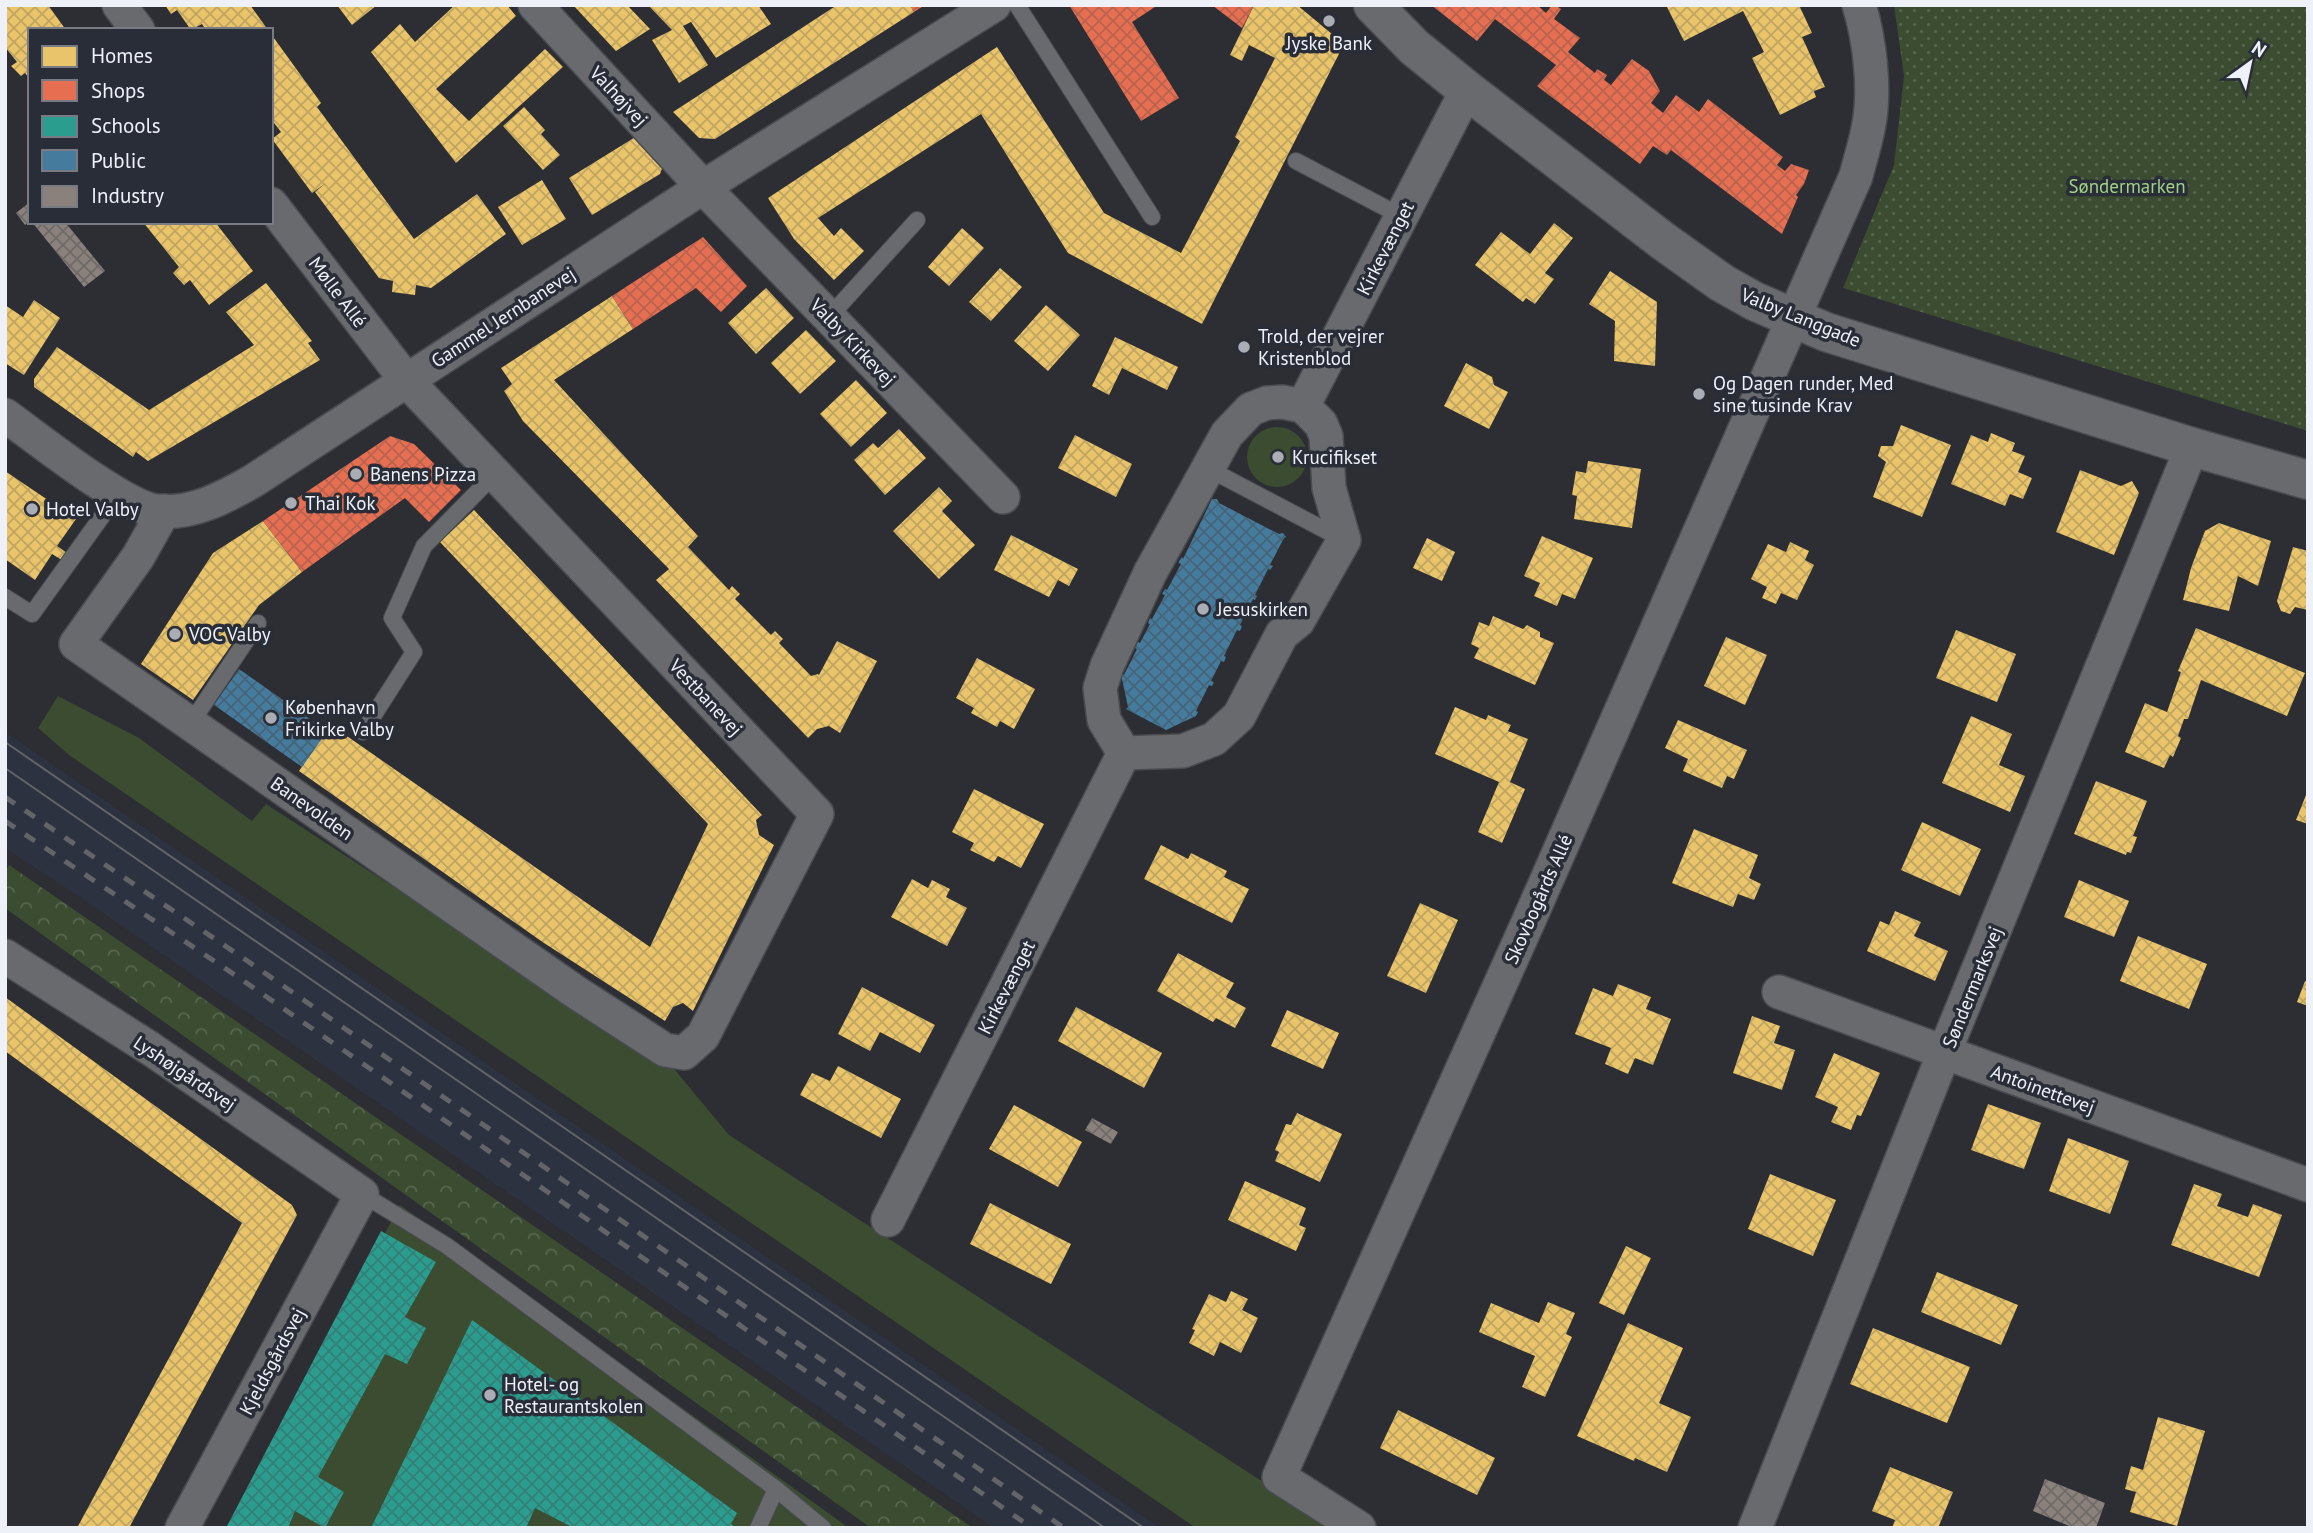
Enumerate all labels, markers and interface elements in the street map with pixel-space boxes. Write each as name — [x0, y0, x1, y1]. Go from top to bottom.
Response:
marker: Jyske Bank — [1321, 13, 1337, 29]
legend — [28, 28, 273, 224]
north arrow — [2215, 28, 2285, 98]
place label: Jyske Bank — [1285, 31, 1372, 55]
text: N — [2247, 35, 2271, 62]
text: Homes — [91, 42, 153, 69]
street label: Valhøjvej — [584, 60, 653, 131]
text: Shops — [91, 77, 145, 104]
text: Schools — [91, 112, 161, 139]
text: Public — [91, 147, 146, 174]
park label: Søndermarken — [2068, 174, 2186, 198]
text: Industry — [91, 182, 164, 209]
street label: Kirkevænget — [1351, 197, 1419, 299]
street label: Mølle Allé — [304, 252, 372, 332]
street label: Gammel Jernbanevej — [426, 261, 580, 373]
street label: Valby Langgade — [1737, 282, 1864, 352]
street label: Valby Kirkevej — [804, 292, 901, 391]
place label: Trold, der vejrer Kristenblod — [1258, 324, 1385, 370]
marker: Trold, der vejrer Kristenblod — [1236, 339, 1252, 355]
place label: Og Dagen runder, Med sine tusinde Krav — [1713, 371, 1894, 417]
marker: Og Dagen runder, Med sine tusinde Krav — [1691, 386, 1707, 402]
place label: Krucifikset — [1292, 445, 1377, 469]
marker: Krucifikset — [1270, 449, 1286, 465]
place label: Banens Pizza — [370, 462, 476, 486]
marker: Banens Pizza — [348, 466, 364, 482]
place label: Thai Kok — [305, 491, 376, 515]
marker: Thai Kok — [283, 495, 299, 511]
place label: Hotel Valby — [46, 497, 139, 521]
marker: Hotel Valby — [24, 501, 40, 517]
place label: Jesuskirken — [1216, 597, 1308, 621]
marker: Jesuskirken — [1195, 601, 1211, 617]
place label: VOC Valby — [188, 622, 271, 646]
marker: VOC Valby — [167, 626, 183, 642]
street label: Vestbanevej — [664, 653, 748, 741]
place label: København Frikirke Valby — [285, 695, 394, 741]
marker: København Frikirke Valby — [263, 710, 279, 726]
street label: Banevolden — [266, 771, 358, 845]
street label: Skovbogårds Allé — [1499, 831, 1577, 967]
street label: Søndermarksvej — [1937, 923, 2007, 1051]
street label: Kirkevænget — [972, 936, 1040, 1038]
street label: Lyshøjgårdsvej — [129, 1030, 241, 1116]
street label: Antoinettevej — [1988, 1059, 2098, 1119]
street label: Kjeldsgårdsvej — [234, 1303, 310, 1419]
place label: Hotel- og Restaurantskolen — [504, 1372, 644, 1418]
marker: Hotel- og Restaurantskolen — [482, 1387, 498, 1403]

